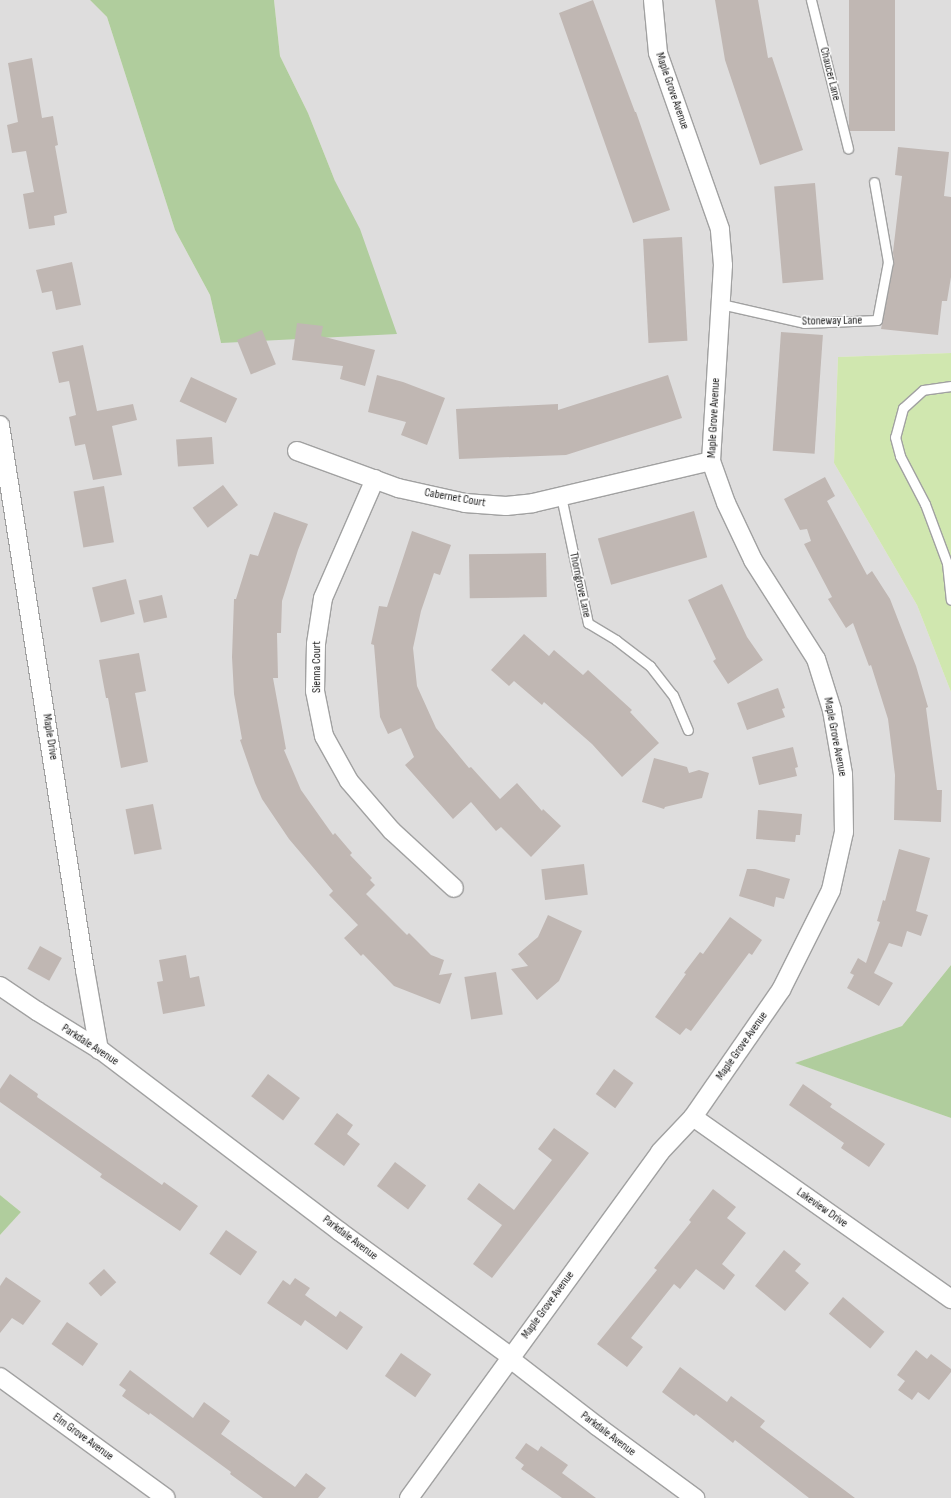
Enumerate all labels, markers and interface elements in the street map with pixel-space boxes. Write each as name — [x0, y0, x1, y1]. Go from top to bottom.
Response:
street label: Chaucer Lane — [816, 46, 844, 102]
street label: Maple Grove Avenue — [652, 51, 692, 131]
street label: Stoneway Lane — [802, 313, 862, 329]
street label: Maple Grove Avenue — [705, 377, 723, 459]
street label: Cabernet Court — [423, 486, 487, 510]
street label: Thorngrove Lane — [566, 551, 594, 619]
street label: Sienna Court — [310, 641, 324, 693]
street label: Maple Grove Avenue — [820, 696, 850, 778]
street label: Maple Drive — [39, 713, 61, 761]
street label: Maple Grove Avenue — [713, 1009, 771, 1083]
street label: Parkdale Avenue — [59, 1021, 121, 1069]
street label: Lakeview Drive — [794, 1185, 850, 1231]
street label: Parkdale Avenue — [320, 1213, 380, 1263]
street label: Maple Grove Avenue — [519, 1268, 577, 1342]
street label: Parkdale Avenue — [578, 1409, 638, 1459]
street label: Elm Grove Avenue — [50, 1410, 116, 1464]

